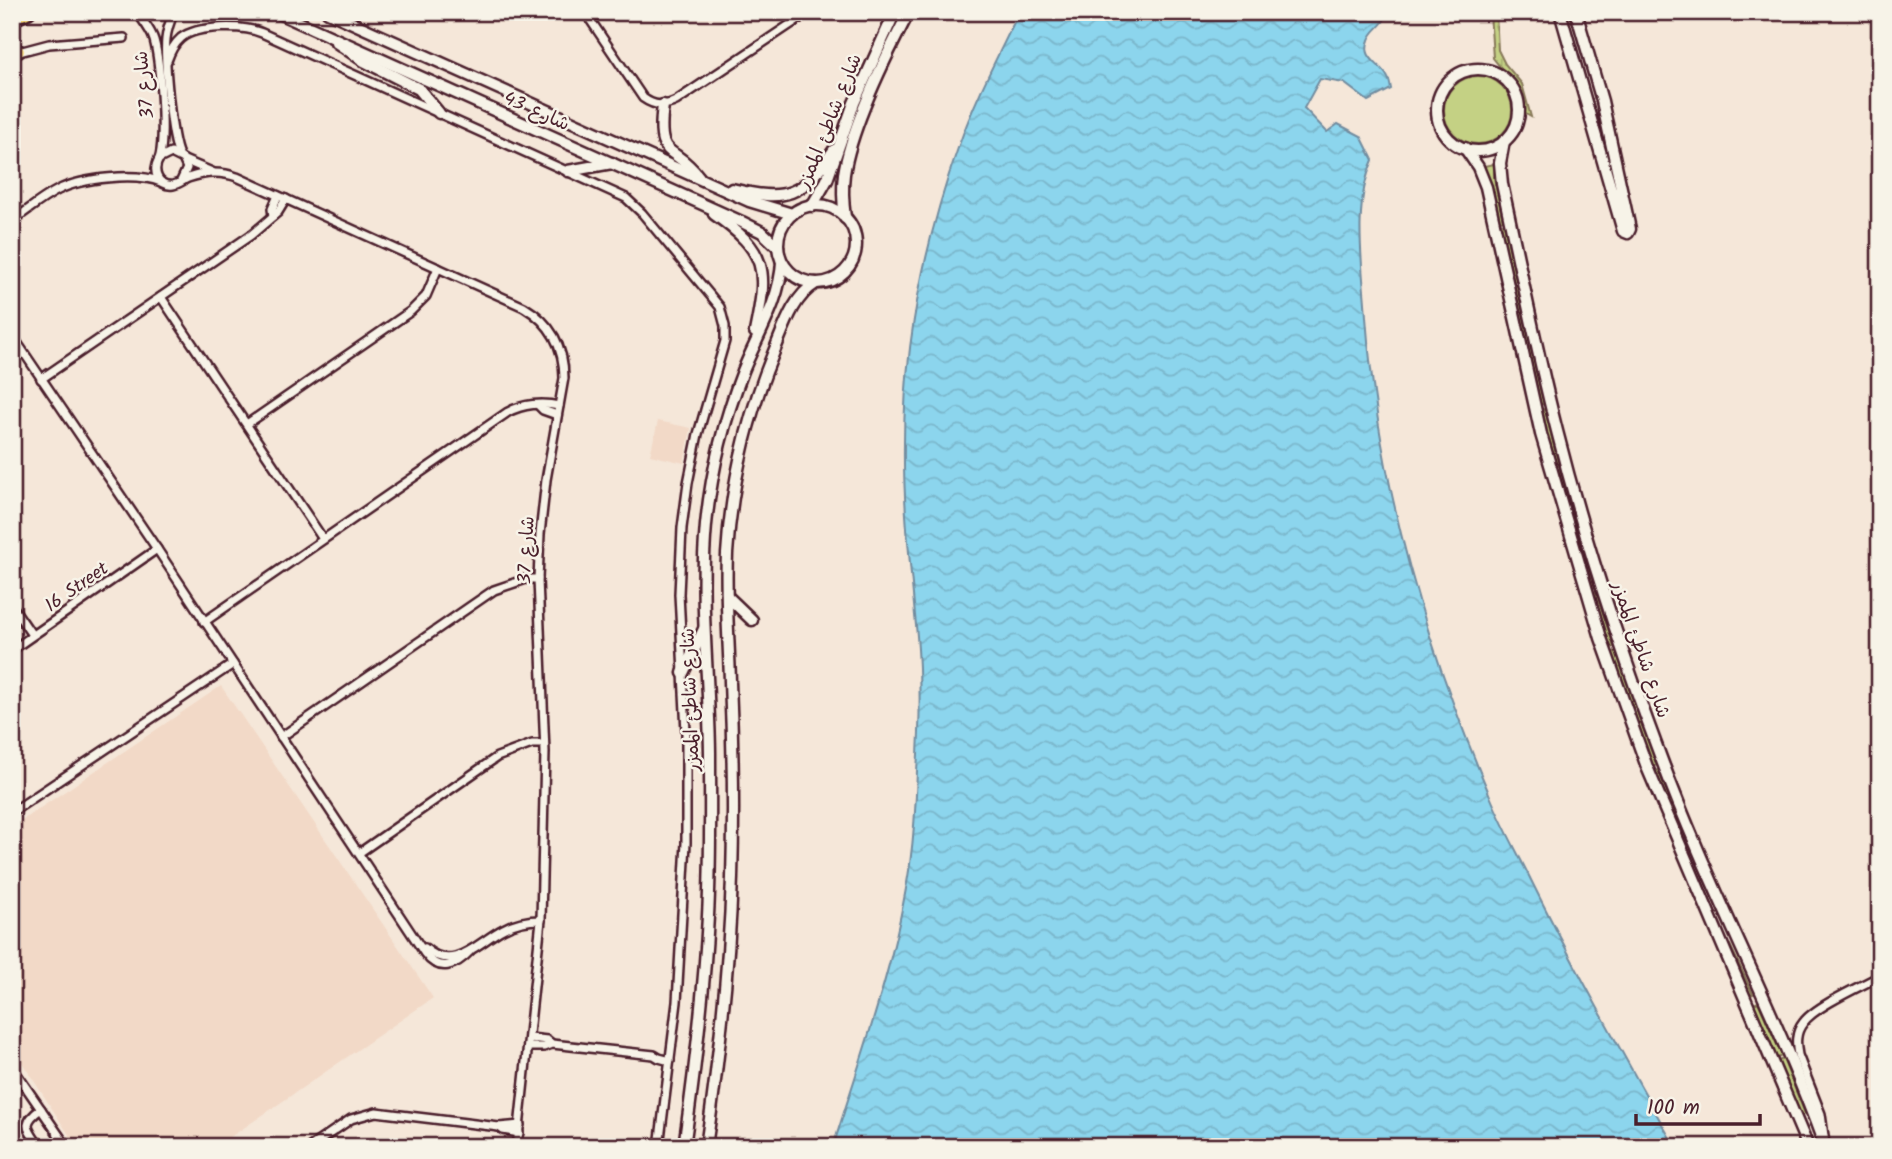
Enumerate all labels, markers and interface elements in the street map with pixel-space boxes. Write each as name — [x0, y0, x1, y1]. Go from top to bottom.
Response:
street label: شارع 37 — [126, 49, 163, 120]
street label: شارع شاطئ الممزر — [789, 49, 871, 195]
street label: شارع 43 — [498, 84, 574, 140]
street label: شارع 37 — [510, 515, 544, 585]
street label: 16 Street — [39, 554, 116, 621]
street label: شارع شاطئ الممزر — [1602, 576, 1678, 723]
street label: شارع شاطئ الممزر — [673, 628, 709, 773]
scale bar — [1636, 1082, 1761, 1126]
text: 100 m — [1647, 1092, 1700, 1125]

